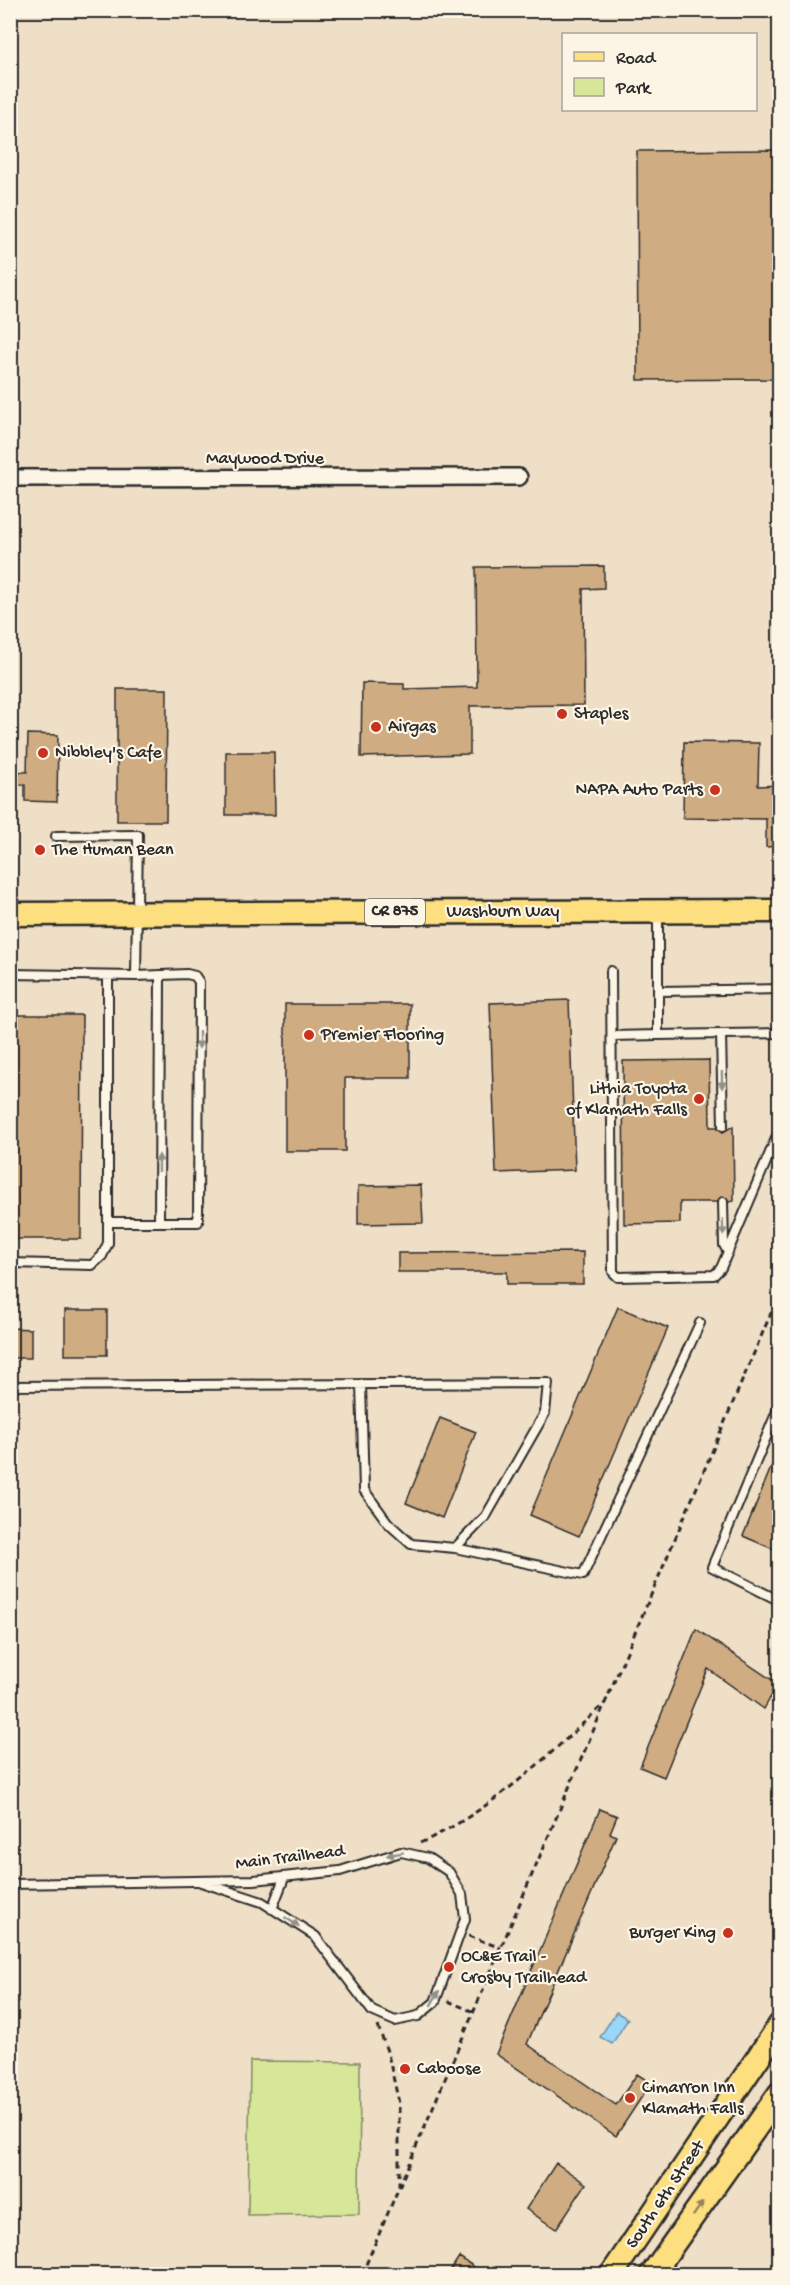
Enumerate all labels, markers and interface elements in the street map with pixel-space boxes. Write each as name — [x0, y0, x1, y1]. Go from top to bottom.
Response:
legend — [562, 33, 757, 111]
text: Road — [616, 49, 657, 70]
text: Park — [615, 79, 652, 100]
street label: Maywood Drive — [206, 449, 325, 470]
place label: Staples — [574, 704, 630, 725]
marker: Staples — [555, 707, 569, 721]
place label: Airgas — [388, 717, 437, 738]
marker: Airgas — [369, 720, 383, 734]
place label: Nibbley's Cafe — [55, 743, 162, 764]
marker: Nibbley's Cafe — [36, 746, 50, 760]
place label: NAPA Auto Parts — [576, 780, 704, 801]
marker: NAPA Auto Parts — [708, 783, 722, 797]
place label: The Human Bean — [51, 840, 174, 861]
marker: The Human Bean — [33, 843, 47, 857]
road number: CR 875 — [365, 899, 425, 925]
street label: Washburn Way — [447, 902, 560, 923]
place label: Premier Flooring — [320, 1025, 444, 1046]
marker: Premier Flooring — [302, 1028, 316, 1042]
one-way arrow — [194, 1031, 204, 1050]
one-way arrow — [717, 1071, 727, 1090]
place label: Lithia Toyota of Klamath Falls — [566, 1079, 688, 1121]
marker: Lithia Toyota of Klamath Falls — [692, 1092, 706, 1106]
one-way arrow — [154, 1154, 164, 1173]
one-way arrow — [719, 1218, 728, 1237]
street label: Main Trailhead — [234, 1841, 347, 1875]
one-way arrow — [385, 1850, 404, 1859]
one-way arrow — [284, 1916, 301, 1927]
place label: Burger King — [628, 1923, 716, 1944]
marker: Burger King — [721, 1926, 735, 1940]
place label: OC&E Trail - Crosby Trailhead — [461, 1947, 588, 1989]
marker: OC&E Trail - Crosby Trailhead — [442, 1960, 456, 1974]
one-way arrow — [429, 1990, 440, 2006]
place label: Caboose — [417, 2059, 482, 2080]
marker: Caboose — [398, 2062, 412, 2076]
place label: Cimarron Inn Klamath Falls — [642, 2078, 745, 2120]
marker: Cimarron Inn Klamath Falls — [623, 2091, 637, 2105]
street label: South 6th Street — [622, 2136, 711, 2253]
one-way arrow — [692, 2201, 704, 2217]

